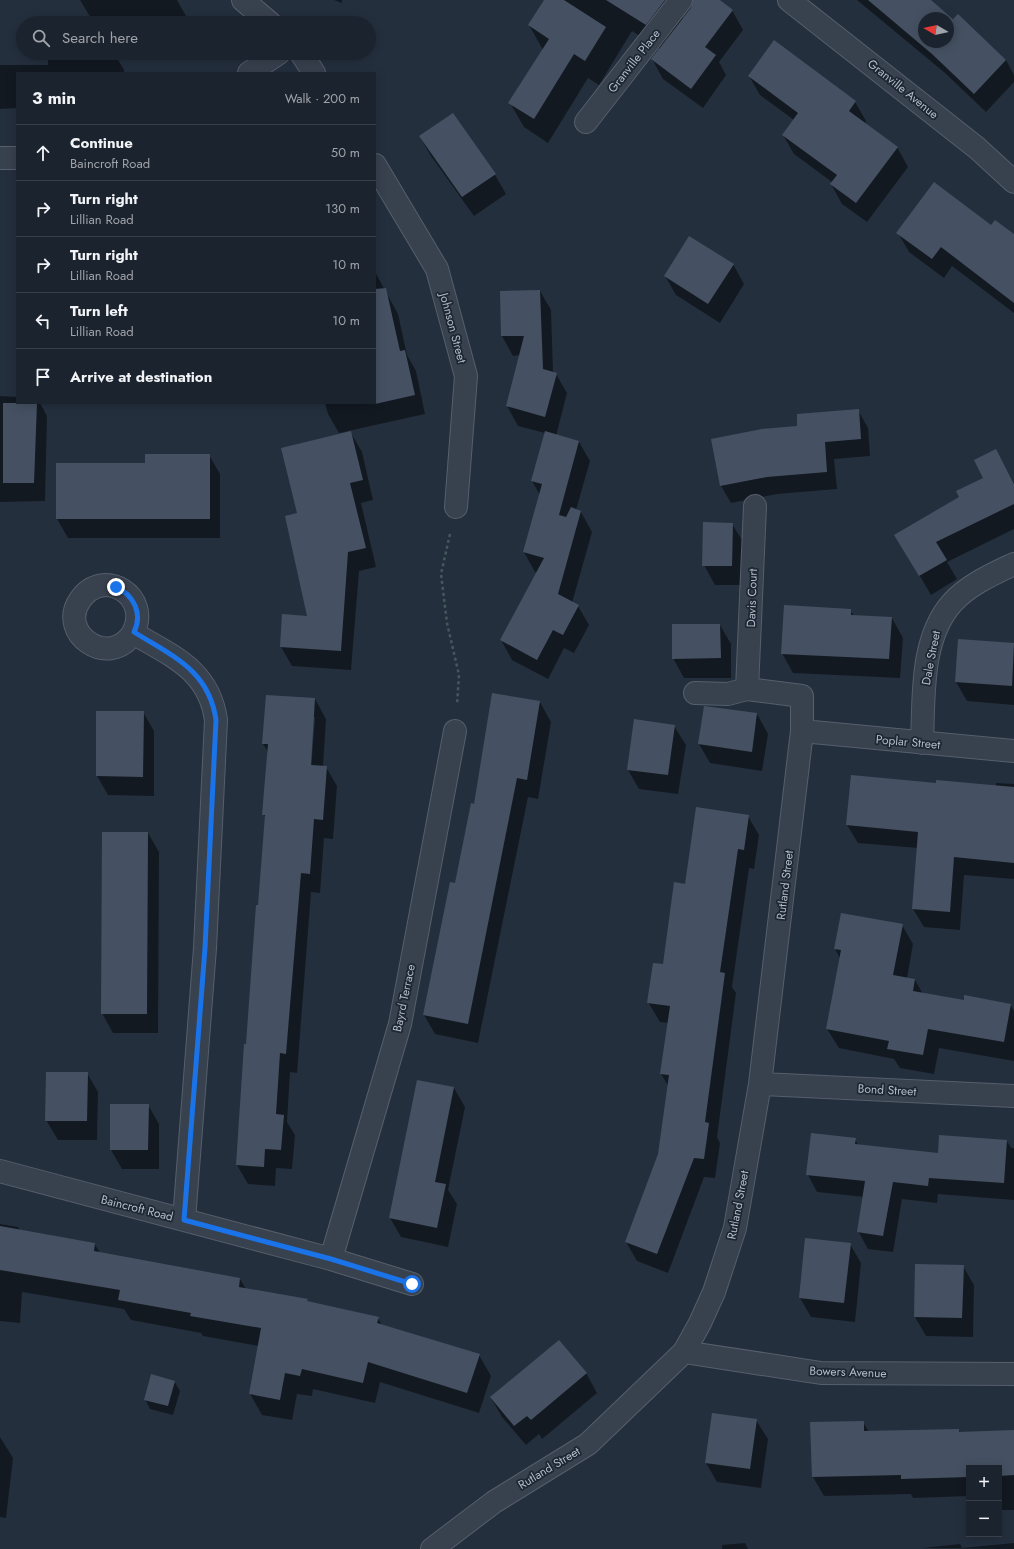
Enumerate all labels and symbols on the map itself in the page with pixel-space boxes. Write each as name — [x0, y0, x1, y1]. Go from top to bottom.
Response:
north arrow — [918, 12, 954, 48]
street label: Granville Place — [603, 25, 665, 97]
street label: Granville Avenue — [864, 55, 942, 123]
street label: Johnson Street — [434, 289, 471, 365]
street label: Davis Court — [742, 568, 762, 628]
route end — [107, 578, 125, 596]
street label: Dale Street — [917, 629, 945, 687]
street label: Poplar Street — [875, 730, 941, 754]
street label: Rutland Street — [772, 849, 798, 921]
street label: Bayrd Terrace — [388, 963, 420, 1033]
street label: Bond Street — [857, 1079, 917, 1101]
street label: Rutland Street — [723, 1169, 754, 1241]
street label: Baincroft Road — [99, 1190, 175, 1226]
route start — [403, 1275, 421, 1293]
street label: Bowers Avenue — [809, 1362, 887, 1382]
street label: Rutland Street — [514, 1442, 584, 1494]

